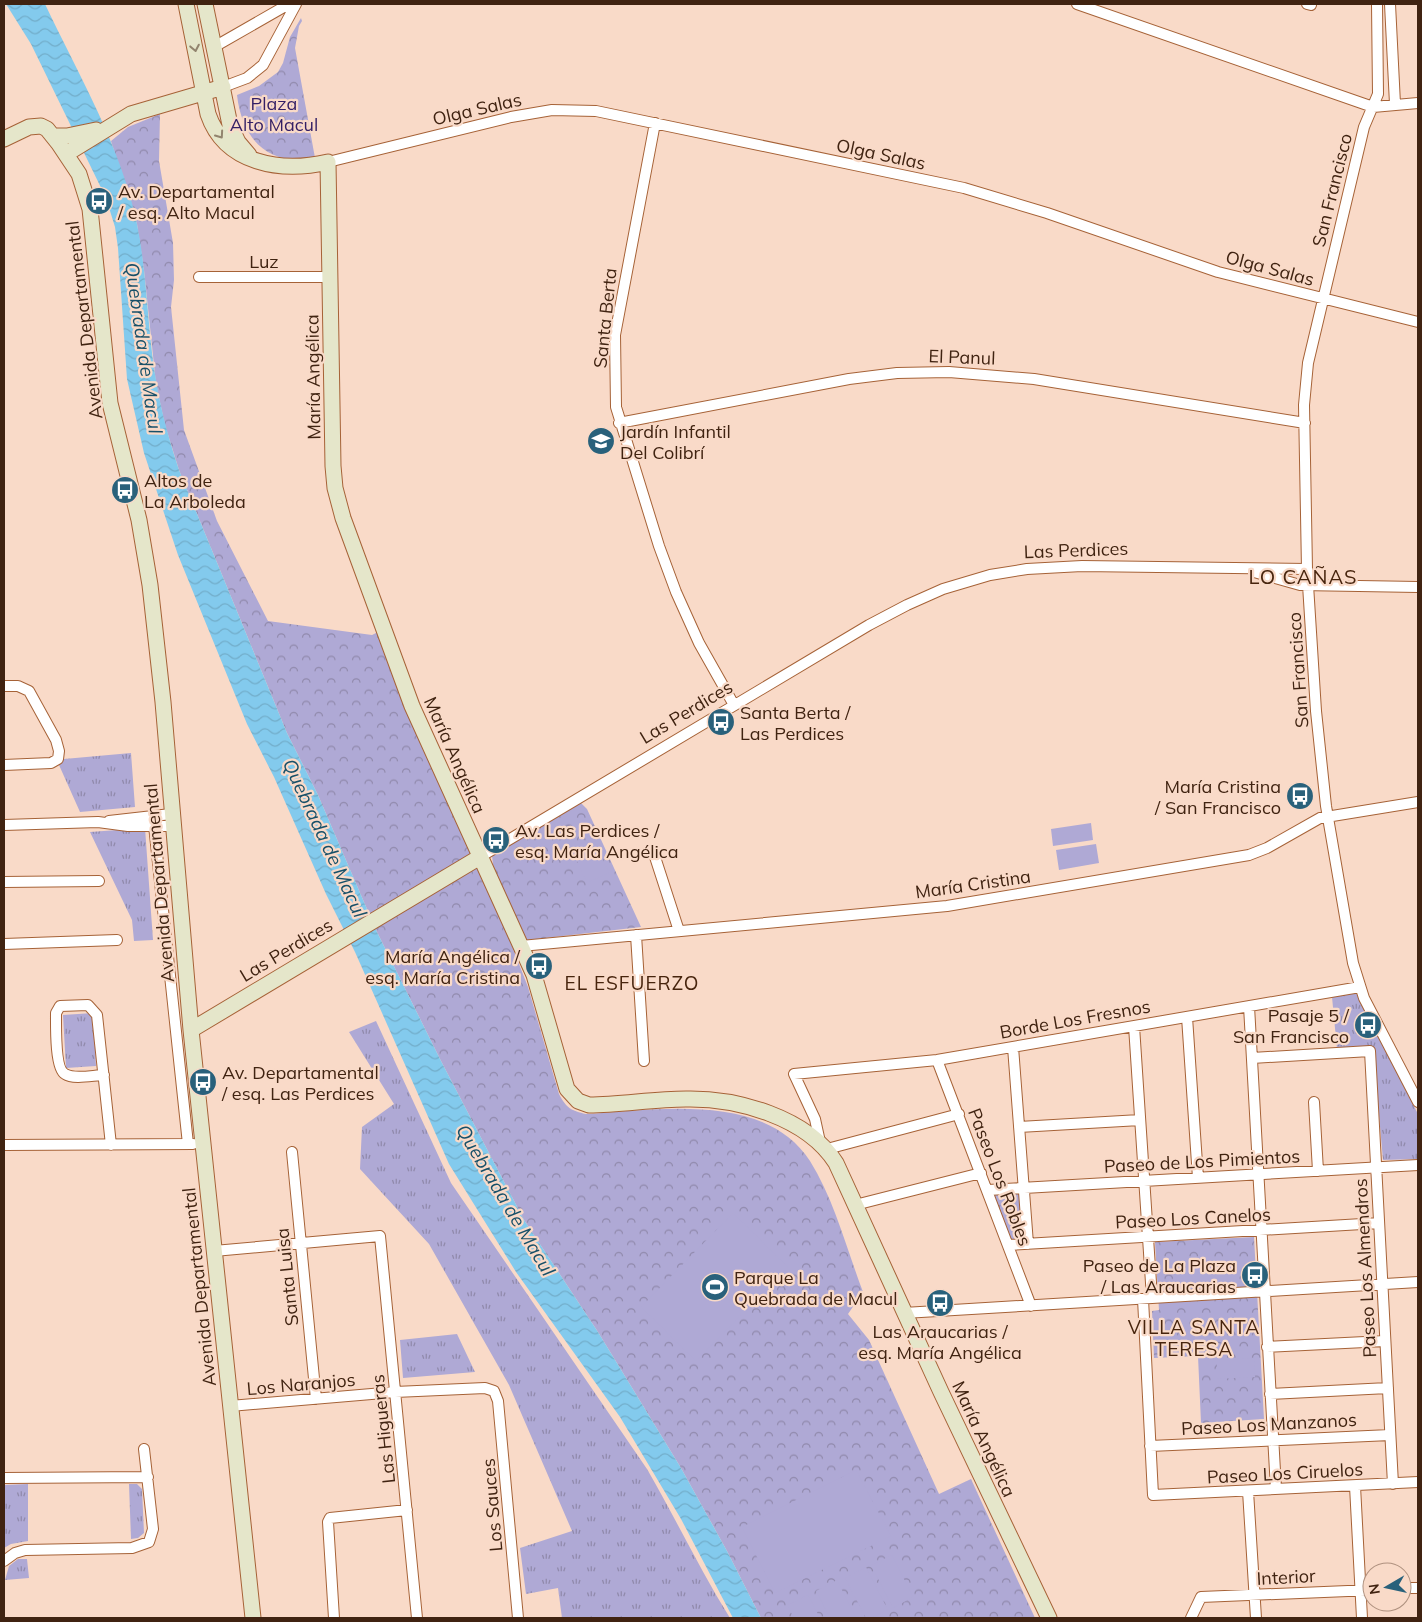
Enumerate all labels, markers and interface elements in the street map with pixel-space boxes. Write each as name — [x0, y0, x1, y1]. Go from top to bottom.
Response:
one-way arrow — [189, 44, 200, 53]
street label: Olga Salas — [430, 88, 524, 130]
park label: Plaza Alto Macul — [230, 92, 318, 136]
one-way arrow — [214, 129, 223, 139]
street label: San Francisco — [1307, 131, 1357, 249]
street label: Olga Salas — [834, 133, 928, 175]
place label: Av. Departamental / esq. Alto Macul — [117, 180, 275, 224]
bus stop icon: Av. Departamental / esq. Alto Macul — [84, 186, 114, 216]
street label: Avenida Departamental — [60, 220, 108, 420]
street label: Olga Salas — [1223, 245, 1317, 291]
street label: Luz — [249, 250, 279, 273]
water label: Quebrada de Macul — [120, 261, 168, 436]
street label: Santa Berta — [588, 267, 622, 369]
street label: María Angélica — [300, 314, 326, 440]
street label: El Panul — [928, 344, 996, 370]
place label: Jardín Infantil Del Colibrí — [620, 420, 731, 464]
school or university icon: Jardín Infantil Del Colibrí — [586, 426, 616, 456]
place label: Altos de La Arboleda — [144, 469, 246, 513]
bus stop icon: Altos de La Arboleda — [110, 475, 140, 505]
street label: Las Perdices — [1023, 537, 1129, 563]
district label: LO CAÑAS — [1249, 564, 1357, 589]
street label: San Francisco — [1282, 611, 1314, 729]
street label: Las Perdices — [635, 675, 737, 749]
street label: María Angélica — [419, 693, 491, 817]
place label: Santa Berta / Las Perdices — [740, 701, 851, 745]
bus stop icon: Santa Berta / Las Perdices — [706, 707, 736, 737]
water label: Quebrada de Macul — [278, 755, 373, 922]
place label: María Cristina / San Francisco — [1154, 775, 1281, 819]
bus stop icon: María Cristina / San Francisco — [1285, 781, 1315, 811]
street label: Avenida Departamental — [139, 783, 179, 983]
place label: Av. Las Perdices / esq. María Angélica — [515, 819, 679, 863]
bus stop icon: Av. Las Perdices / esq. María Angélica — [481, 825, 511, 855]
street label: María Cristina — [914, 865, 1032, 903]
street label: Las Perdices — [235, 913, 337, 987]
place label: María Angélica / esq. María Cristina — [365, 945, 521, 989]
bus stop icon: María Angélica / esq. María Cristina — [524, 951, 554, 981]
district label: EL ESFUERZO — [565, 971, 699, 995]
street label: Borde Los Fresnos — [998, 994, 1152, 1044]
place label: Pasaje 5 / San Francisco — [1233, 1004, 1350, 1048]
bus stop icon: Pasaje 5 / San Francisco — [1353, 1010, 1383, 1040]
place label: Av. Departamental / esq. Las Perdices — [221, 1061, 379, 1105]
bus stop icon: Av. Departamental / esq. Las Perdices — [188, 1067, 218, 1097]
street label: Paseo Los Robles — [963, 1105, 1037, 1249]
water label: Quebrada de Macul — [451, 1120, 561, 1281]
street label: Paseo de Los Pimientos — [1103, 1144, 1301, 1178]
street label: Paseo Los Almendros — [1349, 1178, 1381, 1358]
street label: Avenida Departamental — [177, 1187, 221, 1387]
street label: Paseo Los Canelos — [1114, 1202, 1272, 1234]
street label: Santa Luisa — [270, 1227, 304, 1327]
place label: Paseo de La Plaza / Las Araucarias — [1083, 1254, 1236, 1298]
bus stop icon: Paseo de La Plaza / Las Araucarias — [1240, 1260, 1270, 1290]
place label: Parque La Quebrada de Macul — [734, 1266, 898, 1310]
sports icon: Parque La Quebrada de Macul — [700, 1272, 730, 1302]
bus stop icon: Las Araucarias / esq. María Angélica — [925, 1288, 955, 1318]
district label: VILLA SANTA TERESA — [1128, 1315, 1260, 1361]
place label: Las Araucarias / esq. María Angélica — [858, 1320, 1022, 1364]
street label: Los Naranjos — [246, 1368, 356, 1400]
street label: Las Higueras — [366, 1373, 400, 1485]
street label: María Angélica — [947, 1377, 1021, 1501]
street label: Paseo Los Manzanos — [1181, 1408, 1358, 1440]
street label: Los Sauces — [476, 1457, 508, 1553]
street label: Paseo Los Ciruelos — [1206, 1457, 1364, 1489]
north arrow — [1362, 1562, 1412, 1612]
street label: Interior — [1256, 1564, 1316, 1590]
text: N — [1364, 1582, 1384, 1596]

